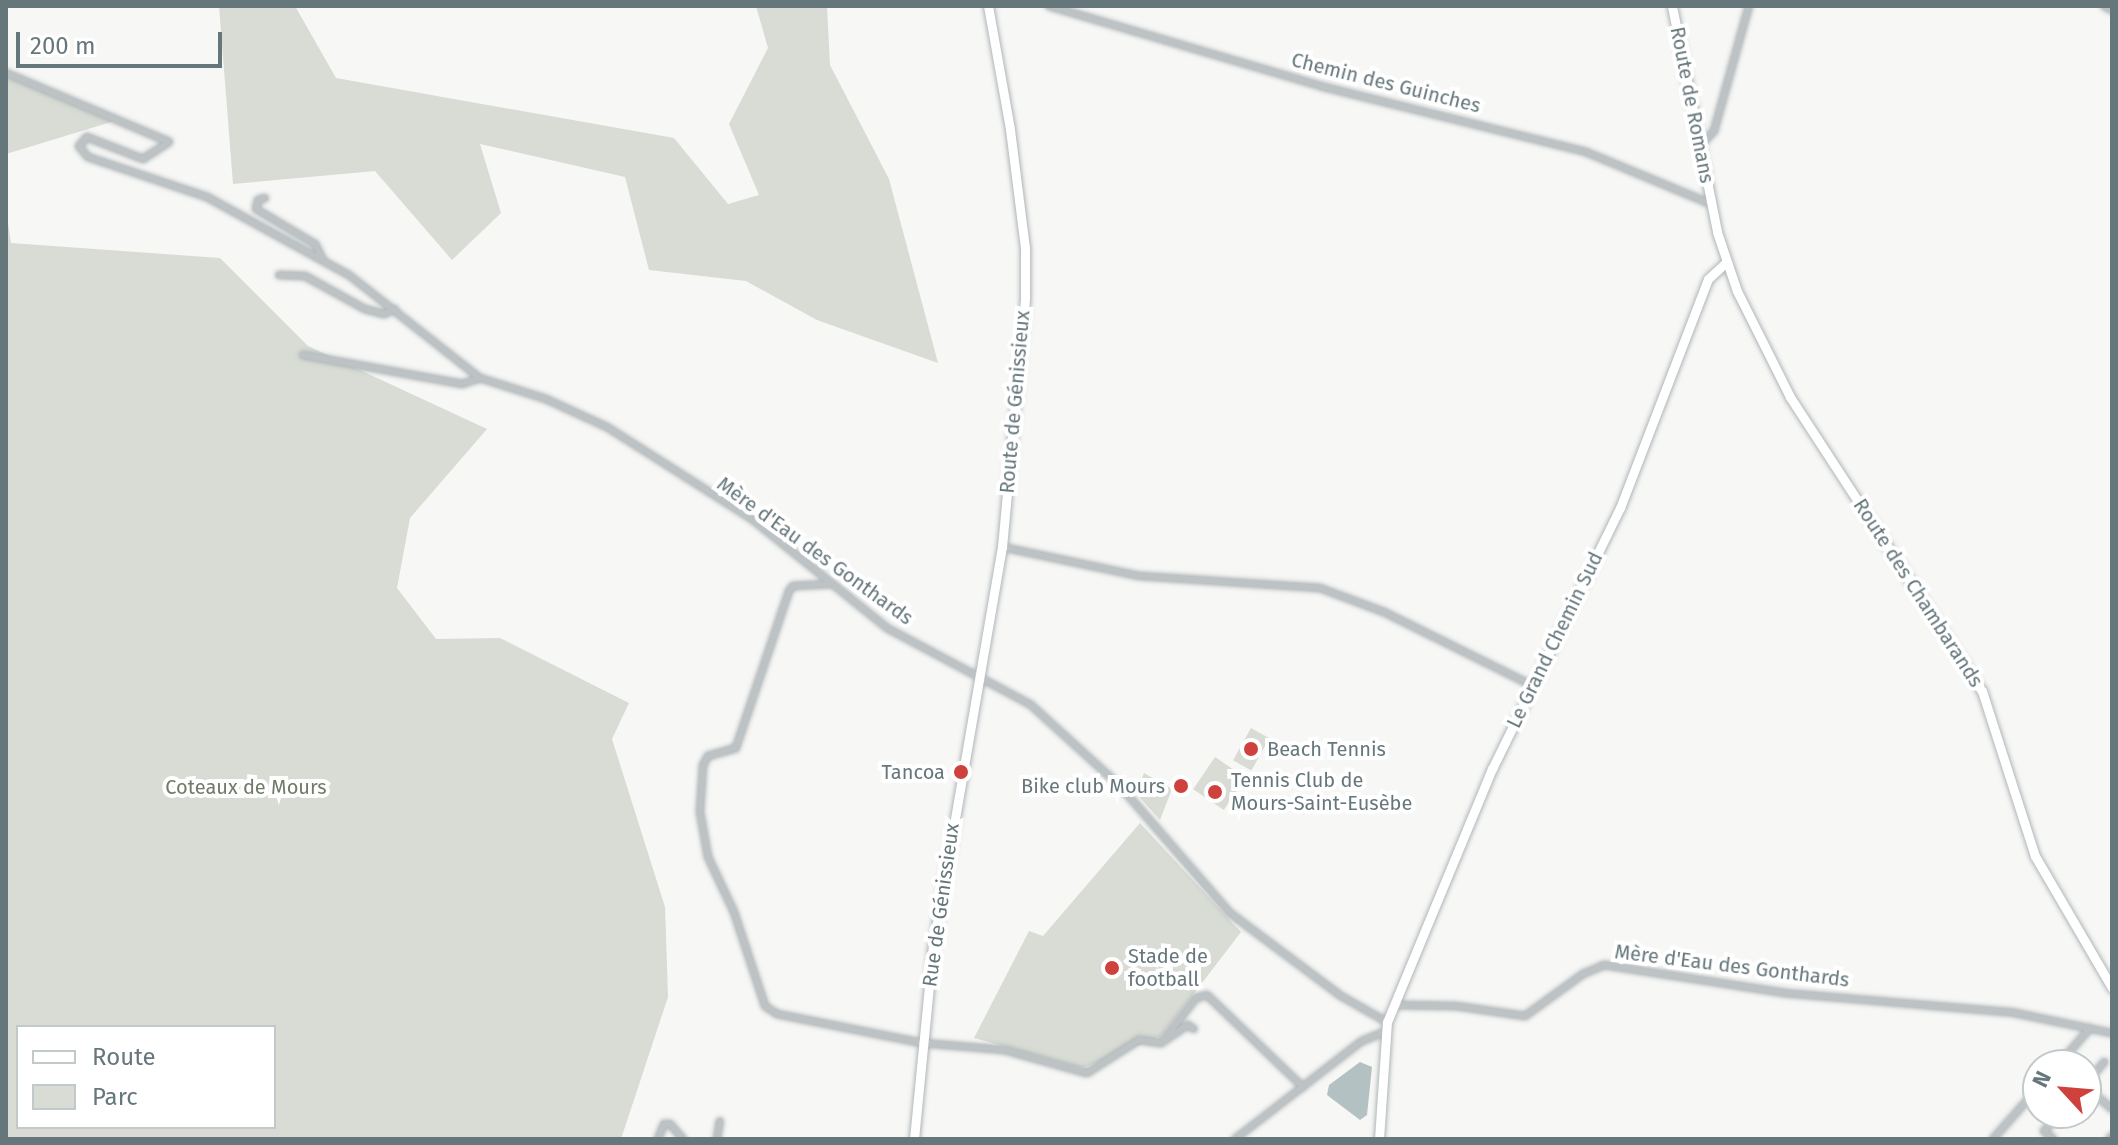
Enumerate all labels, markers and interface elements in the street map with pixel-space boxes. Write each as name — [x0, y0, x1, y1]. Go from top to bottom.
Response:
scale bar — [20, 16, 226, 66]
street label: Route de Romans — [1665, 25, 1719, 185]
text: 200 m — [30, 32, 96, 60]
street label: Chemin des Guinches — [1289, 48, 1483, 118]
street label: Route de Génissieux — [995, 309, 1035, 495]
street label: Mère d'Eau des Gonthards — [712, 472, 918, 630]
street label: Route des Chambarands — [1848, 494, 1988, 692]
street label: Le Grand Chemin Sud — [1502, 548, 1608, 732]
place label: Beach Tennis — [1267, 737, 1386, 761]
marker: Beach Tennis — [1242, 740, 1260, 758]
place label: Tancoa — [882, 760, 945, 784]
marker: Tancoa — [952, 763, 970, 781]
place label: Tennis Club de Mours-Saint-Eusèbe — [1231, 768, 1412, 815]
place label: Bike club Mours — [1021, 774, 1165, 798]
park label: Coteaux de Mours — [165, 775, 327, 799]
marker: Bike club Mours — [1172, 777, 1190, 795]
marker: Tennis Club de Mours-Saint-Eusèbe — [1206, 783, 1224, 801]
street label: Rue de Génissieux — [918, 821, 964, 989]
street label: Mère d'Eau des Gonthards — [1613, 940, 1851, 992]
place label: Stade de football — [1128, 944, 1208, 991]
marker: Stade de football — [1103, 959, 1121, 977]
legend — [16, 1025, 276, 1129]
text: Route — [92, 1043, 156, 1071]
north arrow — [2022, 1049, 2102, 1129]
text: N — [2026, 1067, 2057, 1092]
text: Parc — [92, 1083, 138, 1111]

